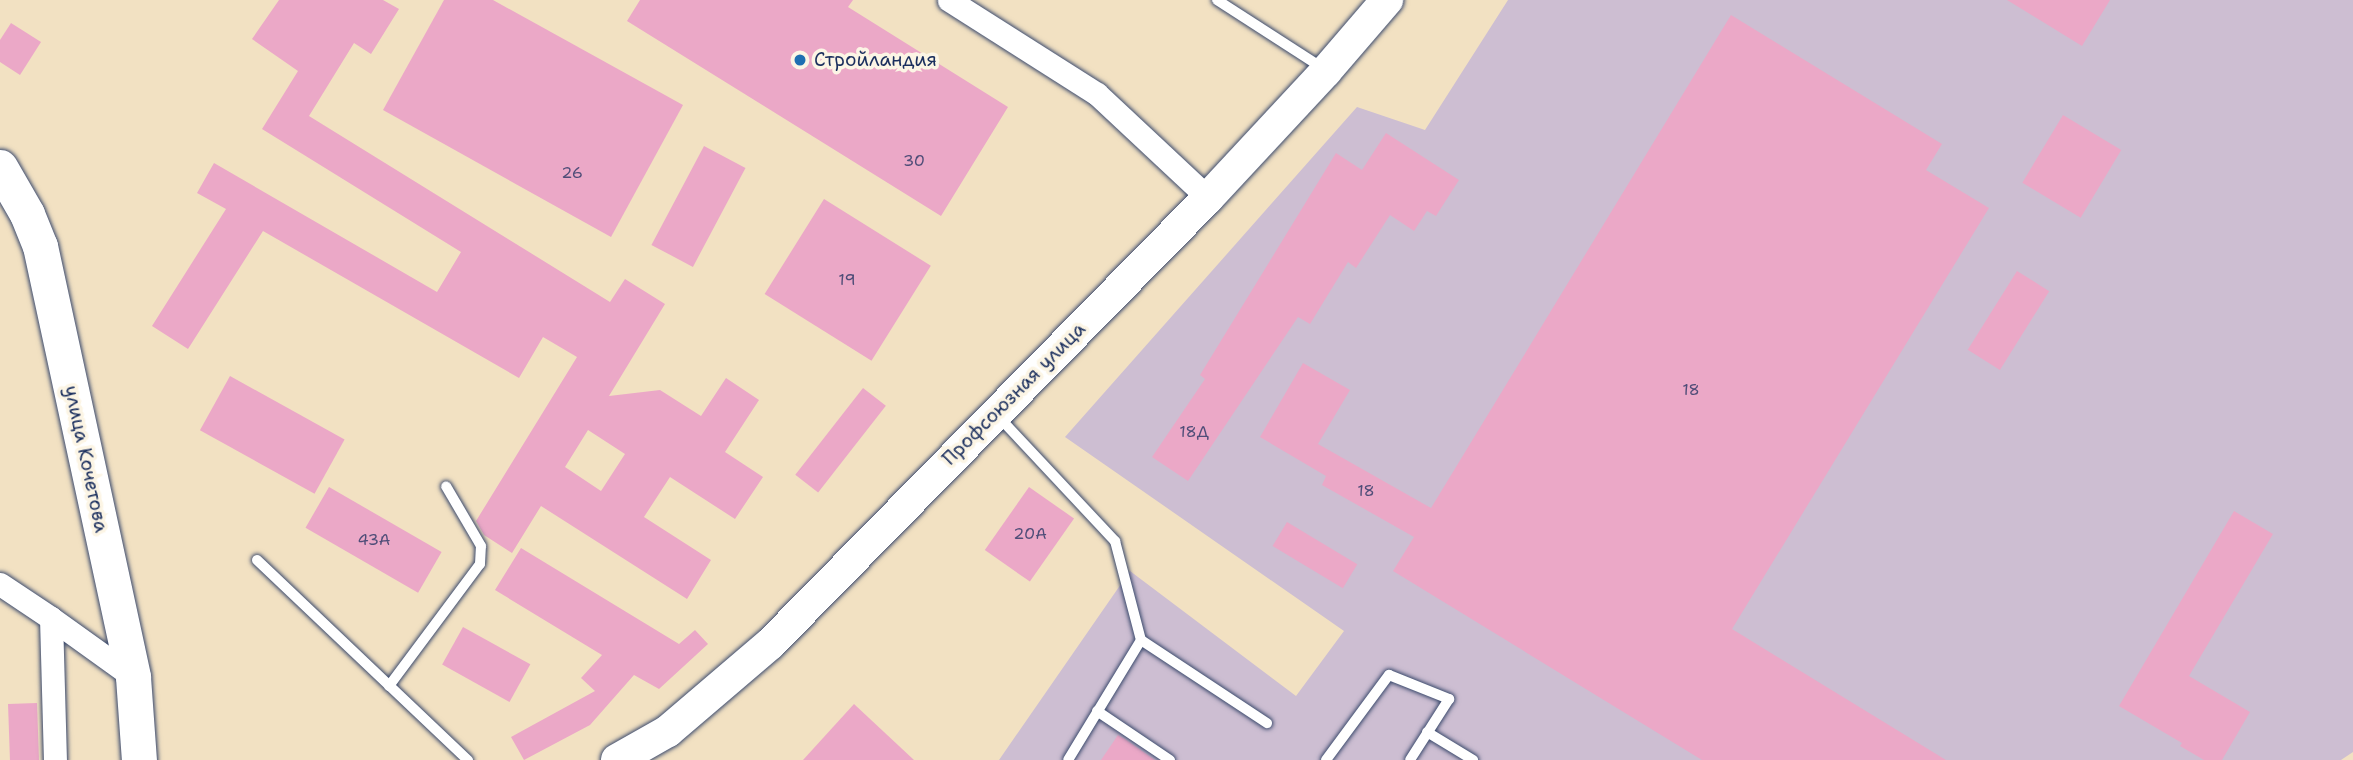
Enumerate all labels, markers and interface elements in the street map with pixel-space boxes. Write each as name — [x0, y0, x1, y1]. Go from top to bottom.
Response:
place label: Стройландия — [814, 49, 937, 71]
marker: Стройландия — [792, 52, 808, 68]
house number: 30 — [903, 151, 925, 171]
house number: 26 — [561, 163, 583, 183]
house number: 19 — [838, 270, 856, 290]
street label: Профсоюзная улица — [938, 318, 1090, 470]
house number: 18 — [1682, 380, 1700, 400]
street label: улица Кочетова — [59, 384, 113, 534]
house number: 18Д — [1179, 422, 1209, 442]
house number: 18 — [1357, 481, 1375, 501]
house number: 20А — [1013, 524, 1047, 544]
house number: 43А — [358, 530, 390, 550]

